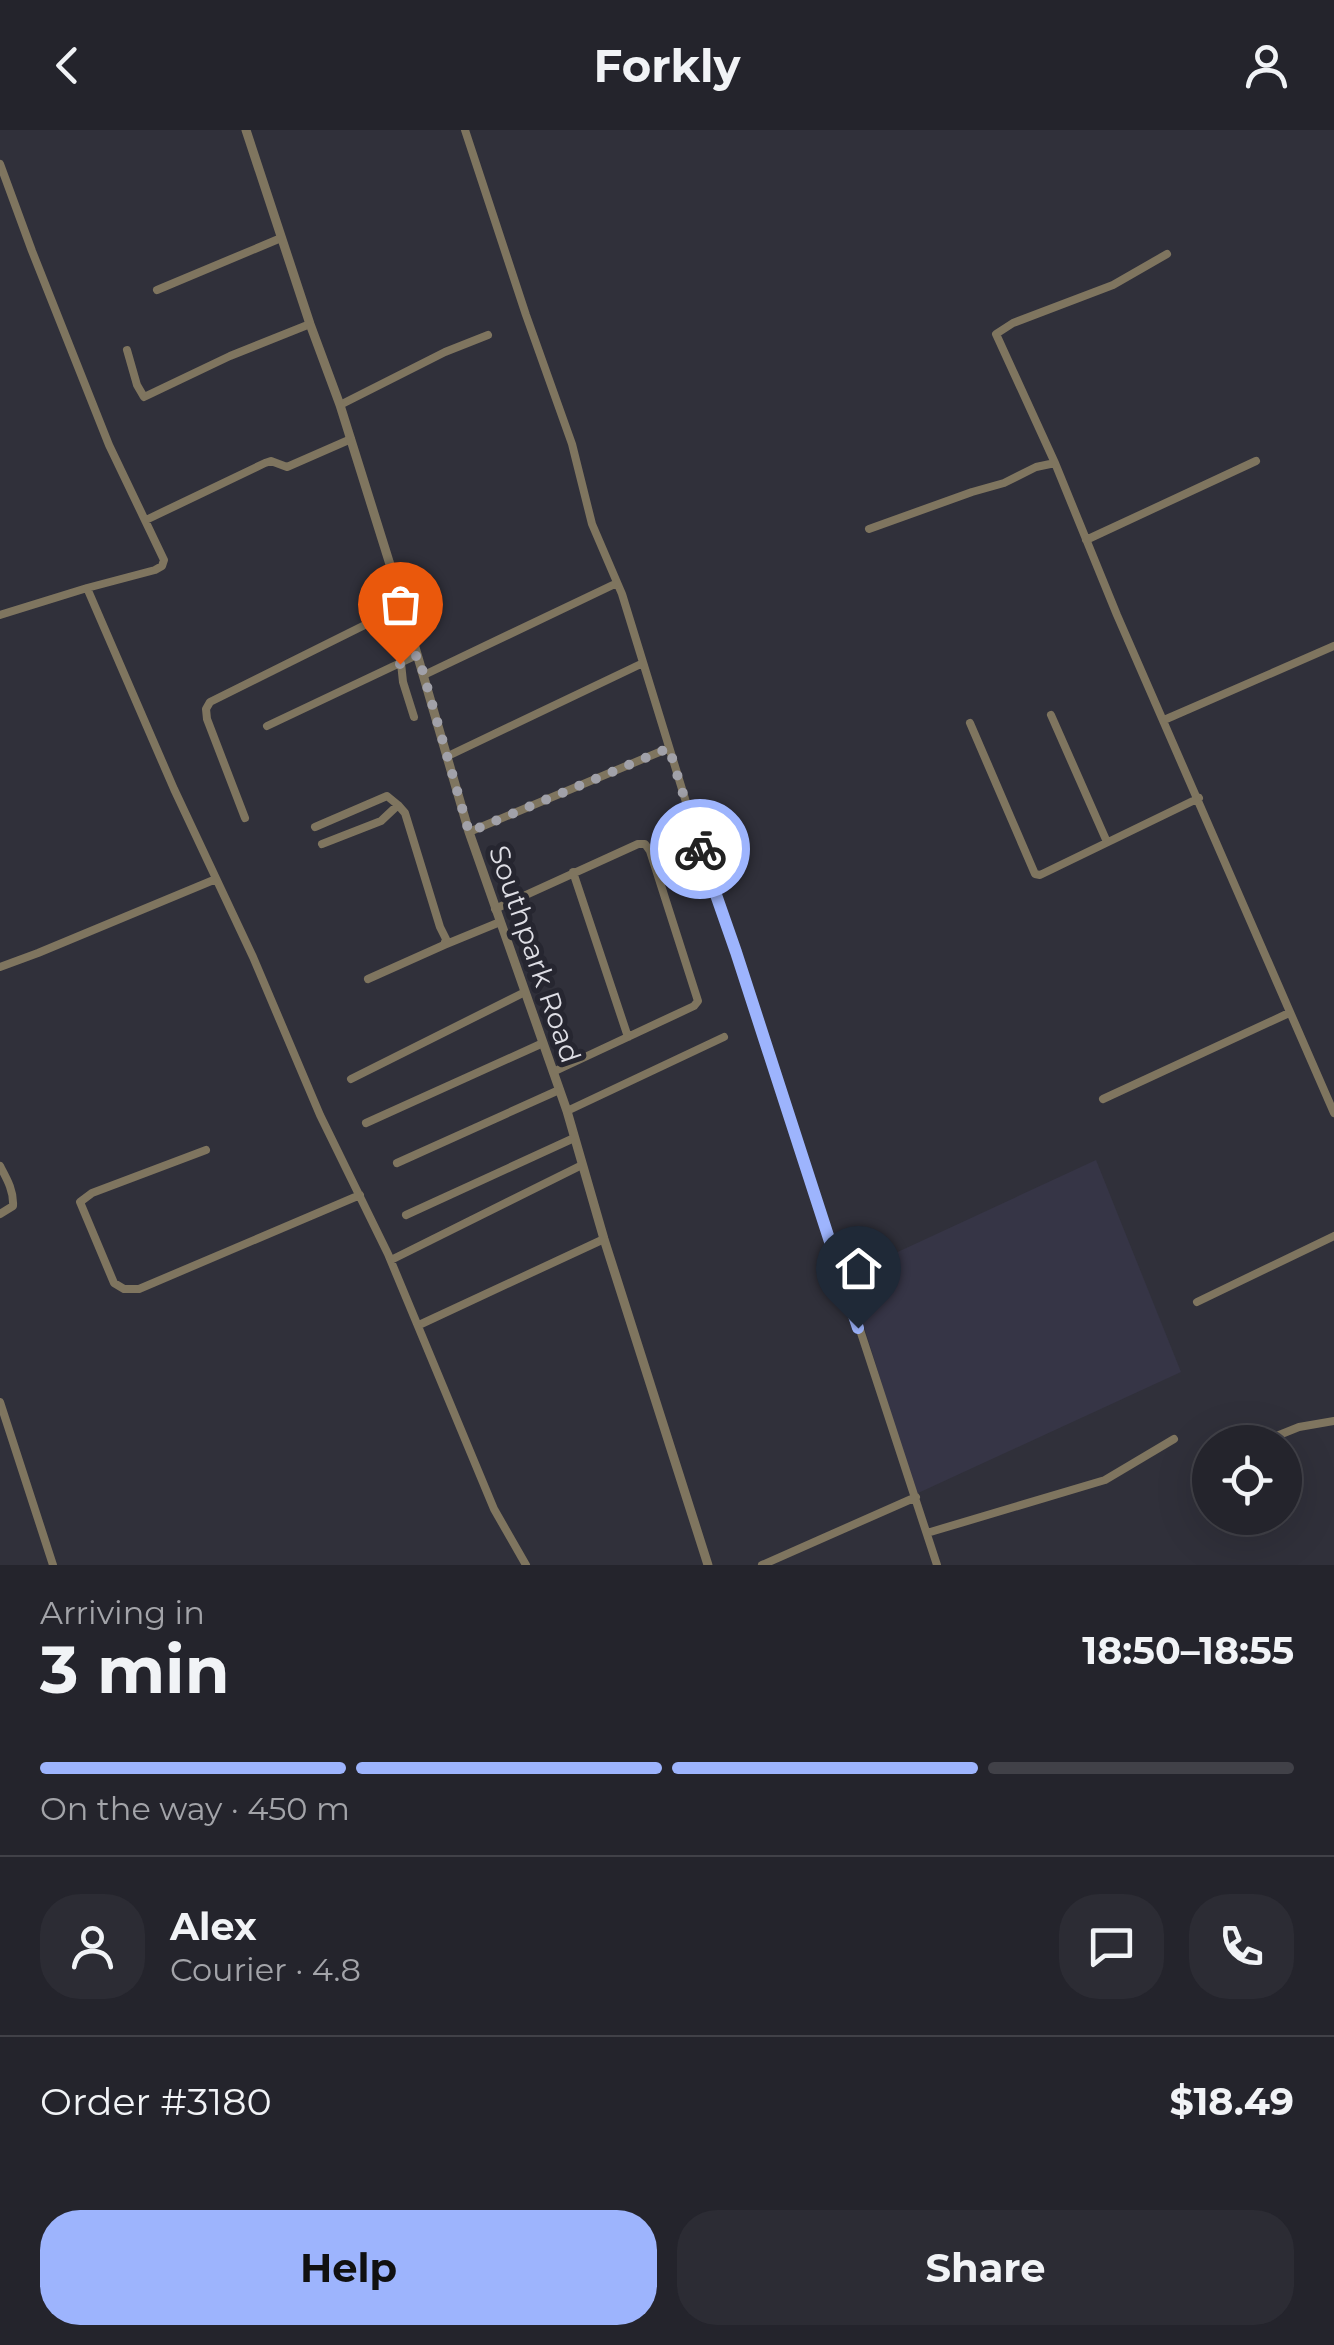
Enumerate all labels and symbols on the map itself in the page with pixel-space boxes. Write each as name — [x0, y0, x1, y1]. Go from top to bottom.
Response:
pin — [358, 562, 443, 665]
courier — [650, 799, 750, 899]
street label: Southpark Road — [482, 841, 588, 1067]
pin — [816, 1226, 901, 1329]

